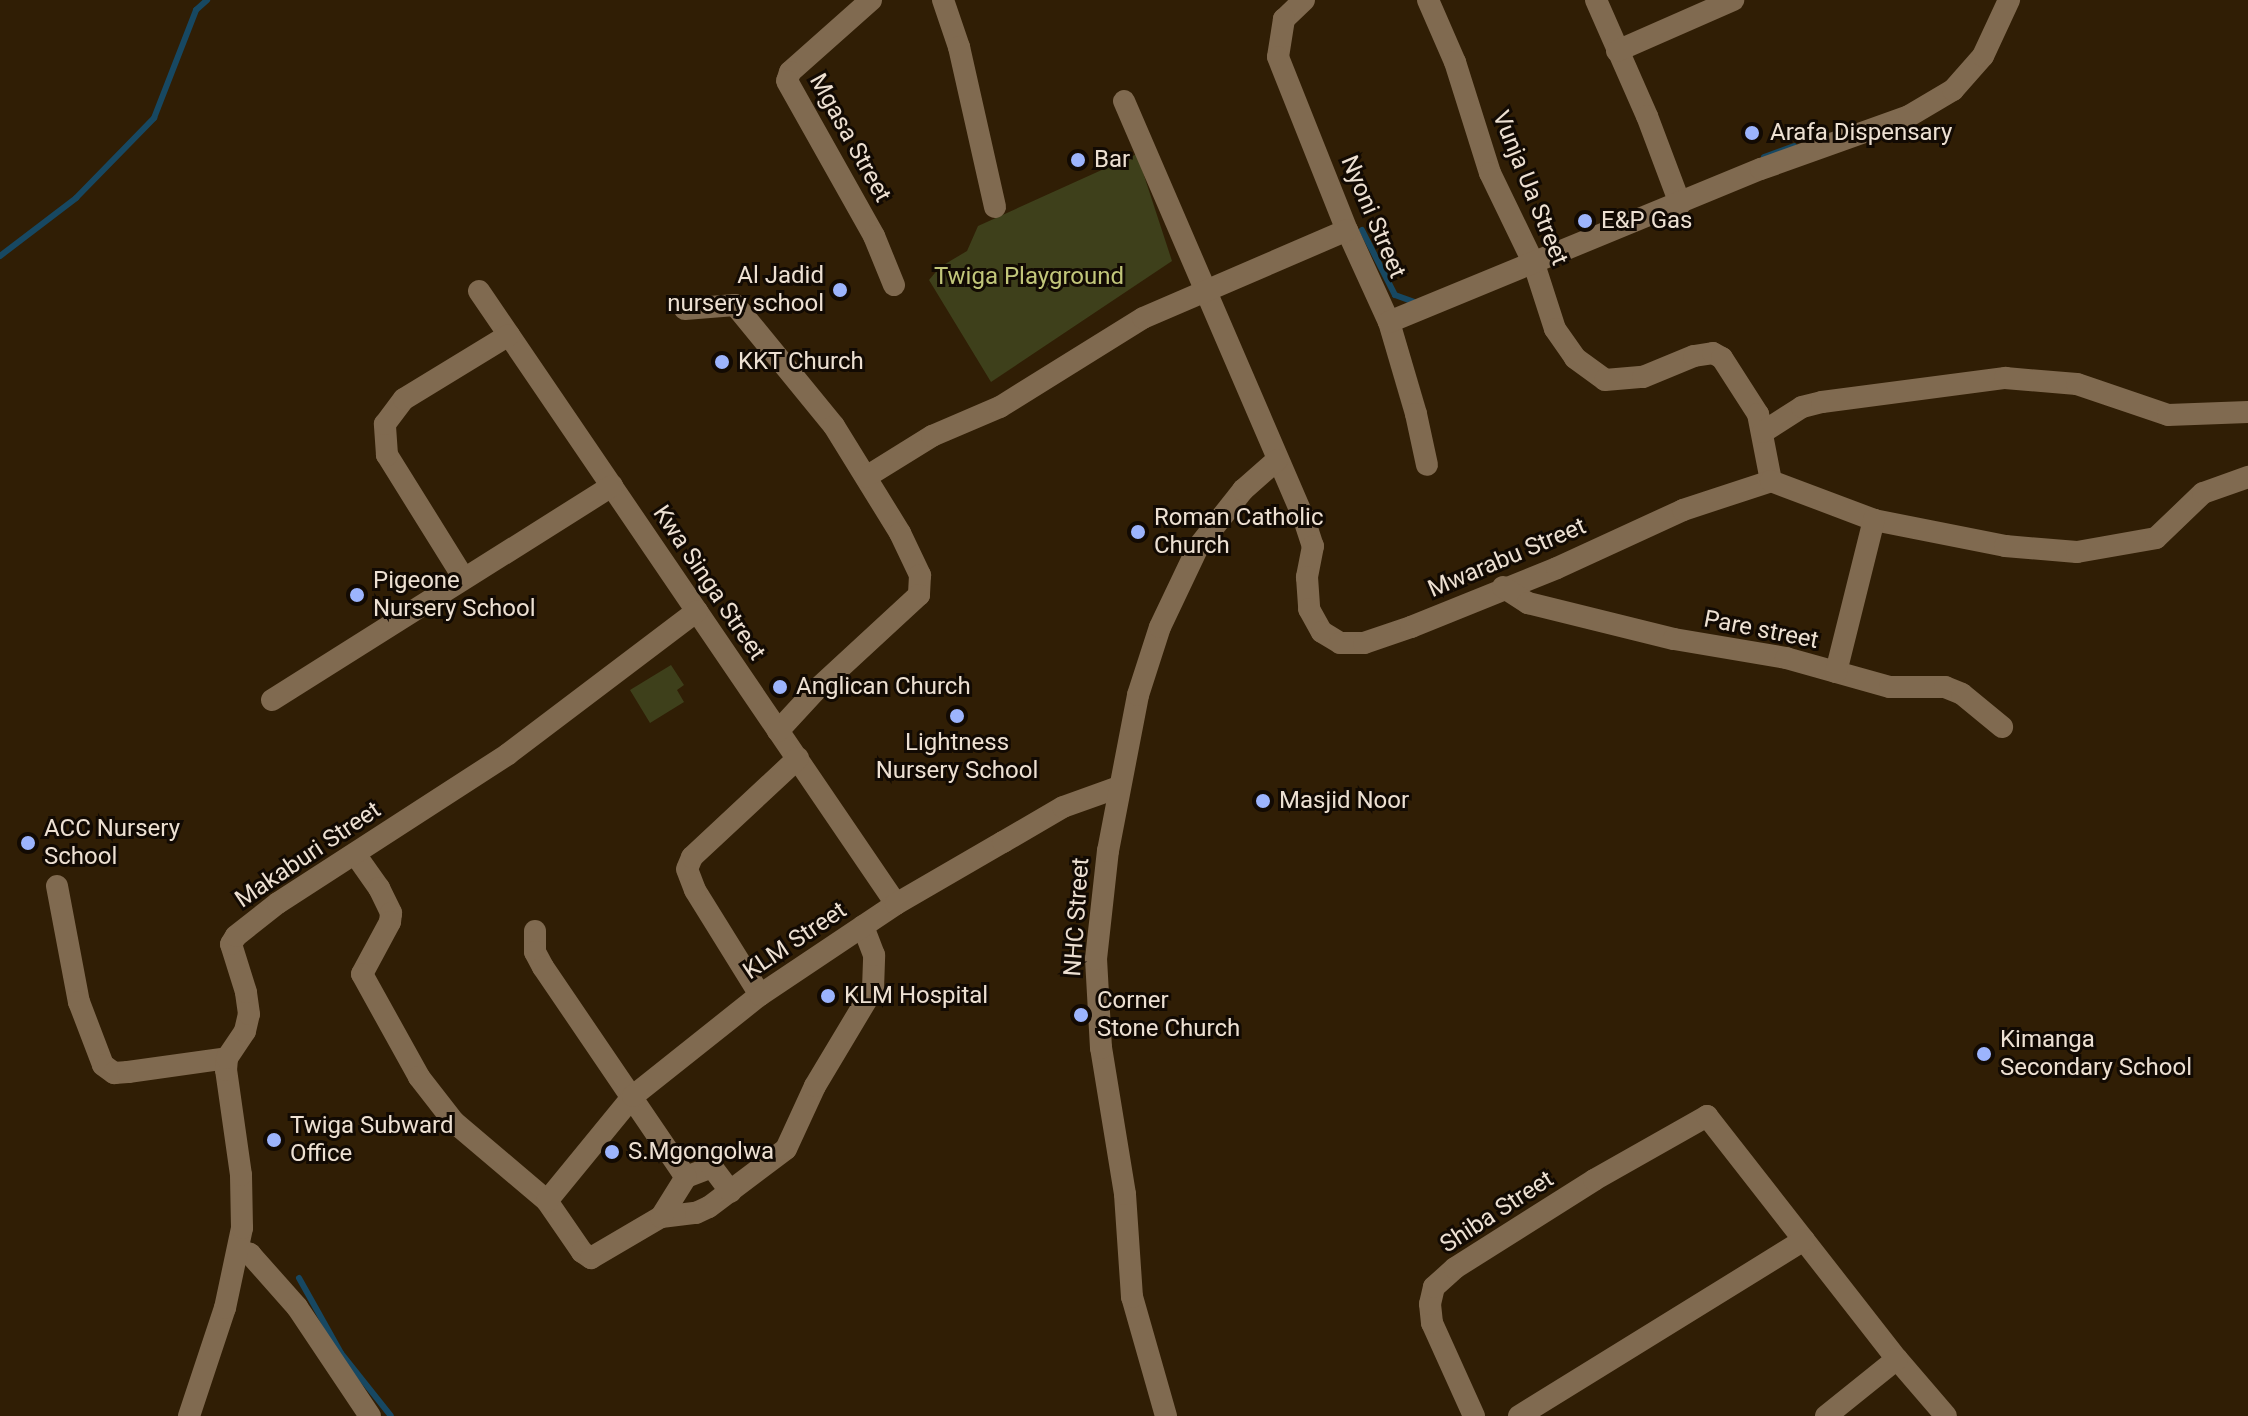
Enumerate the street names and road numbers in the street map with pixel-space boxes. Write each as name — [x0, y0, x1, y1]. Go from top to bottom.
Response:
street label: Mgasa Street — [803, 69, 897, 207]
street label: Vunja Ua Street — [1486, 107, 1574, 269]
street label: Nyoni Street — [1334, 151, 1412, 283]
street label: Kwa Singa Street — [647, 500, 771, 666]
street label: Mwarabu Street — [1424, 512, 1590, 604]
street label: Pare street — [1701, 605, 1821, 655]
street label: Makaburi Street — [230, 796, 386, 914]
street label: NHC Street — [1058, 857, 1096, 977]
street label: KLM Street — [738, 896, 852, 986]
street label: Shiba Street — [1435, 1165, 1559, 1259]

